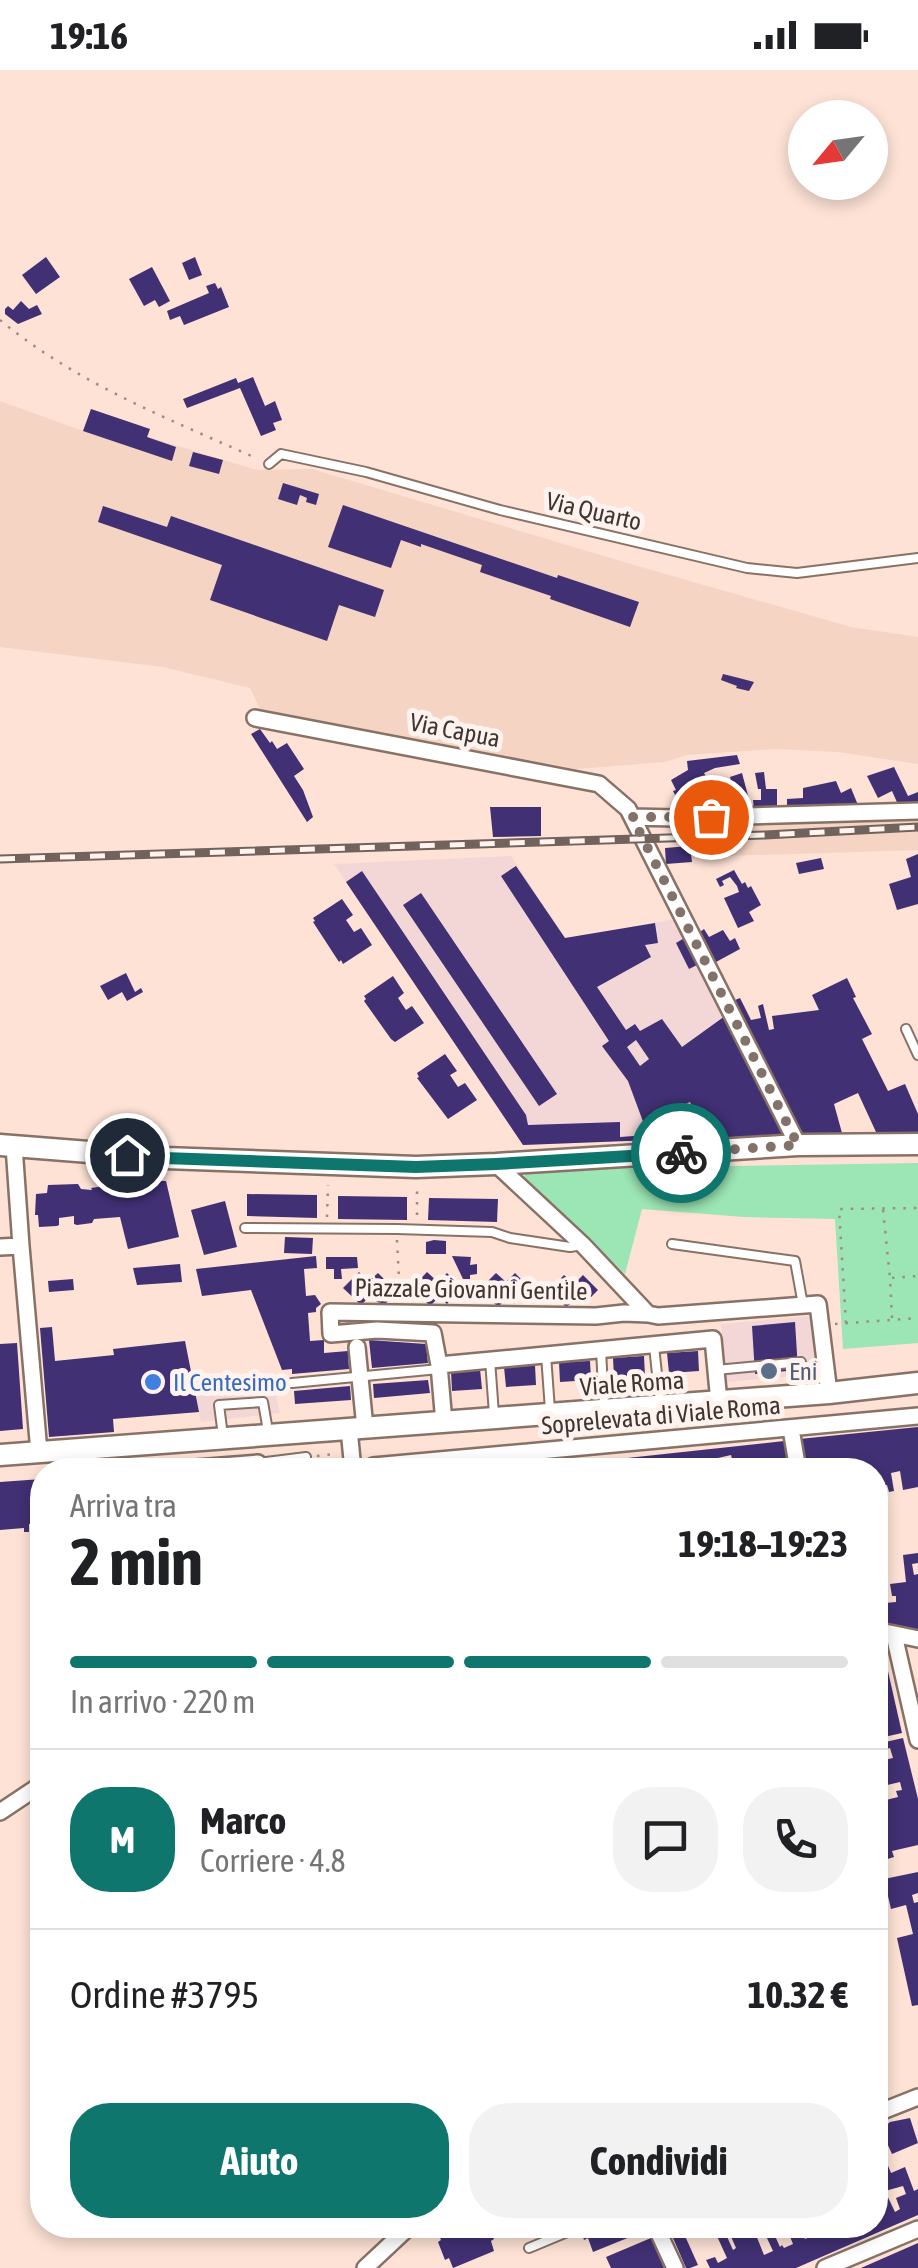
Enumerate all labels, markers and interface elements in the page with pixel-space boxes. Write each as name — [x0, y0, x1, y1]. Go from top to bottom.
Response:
text: 19:16 — [50, 14, 128, 57]
north arrow — [788, 100, 888, 200]
map controls — [788, 100, 888, 200]
street label: Via Quarto — [544, 486, 644, 536]
street label: Via Capua — [407, 708, 503, 752]
pin — [669, 775, 754, 860]
icon: bag — [684, 790, 739, 845]
courier — [631, 1103, 731, 1203]
pin — [85, 1113, 170, 1198]
icon: bike — [654, 1126, 709, 1181]
icon: home — [100, 1128, 155, 1183]
street label: Piazzale Giovanni Gentile — [354, 1273, 588, 1305]
place label: Eni — [789, 1357, 818, 1385]
marker: Eni — [758, 1360, 780, 1382]
street label: Viale Roma — [579, 1365, 685, 1401]
place label: Il Centesimo — [173, 1368, 287, 1396]
marker: Il Centesimo — [142, 1371, 164, 1393]
street label: Soprelevata di Viale Roma — [540, 1391, 782, 1439]
text: Arriva tra — [70, 1487, 177, 1524]
text: 19:18–19:23 — [678, 1522, 848, 1565]
text: 2 min — [70, 1524, 203, 1599]
text: In arrivo · 220 m — [70, 1683, 255, 1720]
button: chat — [613, 1787, 718, 1892]
button: phone — [743, 1787, 848, 1892]
text: Marco — [200, 1799, 286, 1842]
text: M — [110, 1818, 135, 1861]
text: Corriere · 4.8 — [200, 1842, 346, 1879]
text: Ordine #3795 — [70, 1973, 259, 2016]
text: 10.32 € — [747, 1973, 848, 2016]
button: Aiuto — [70, 2103, 449, 2218]
button: Condividi — [469, 2103, 848, 2218]

